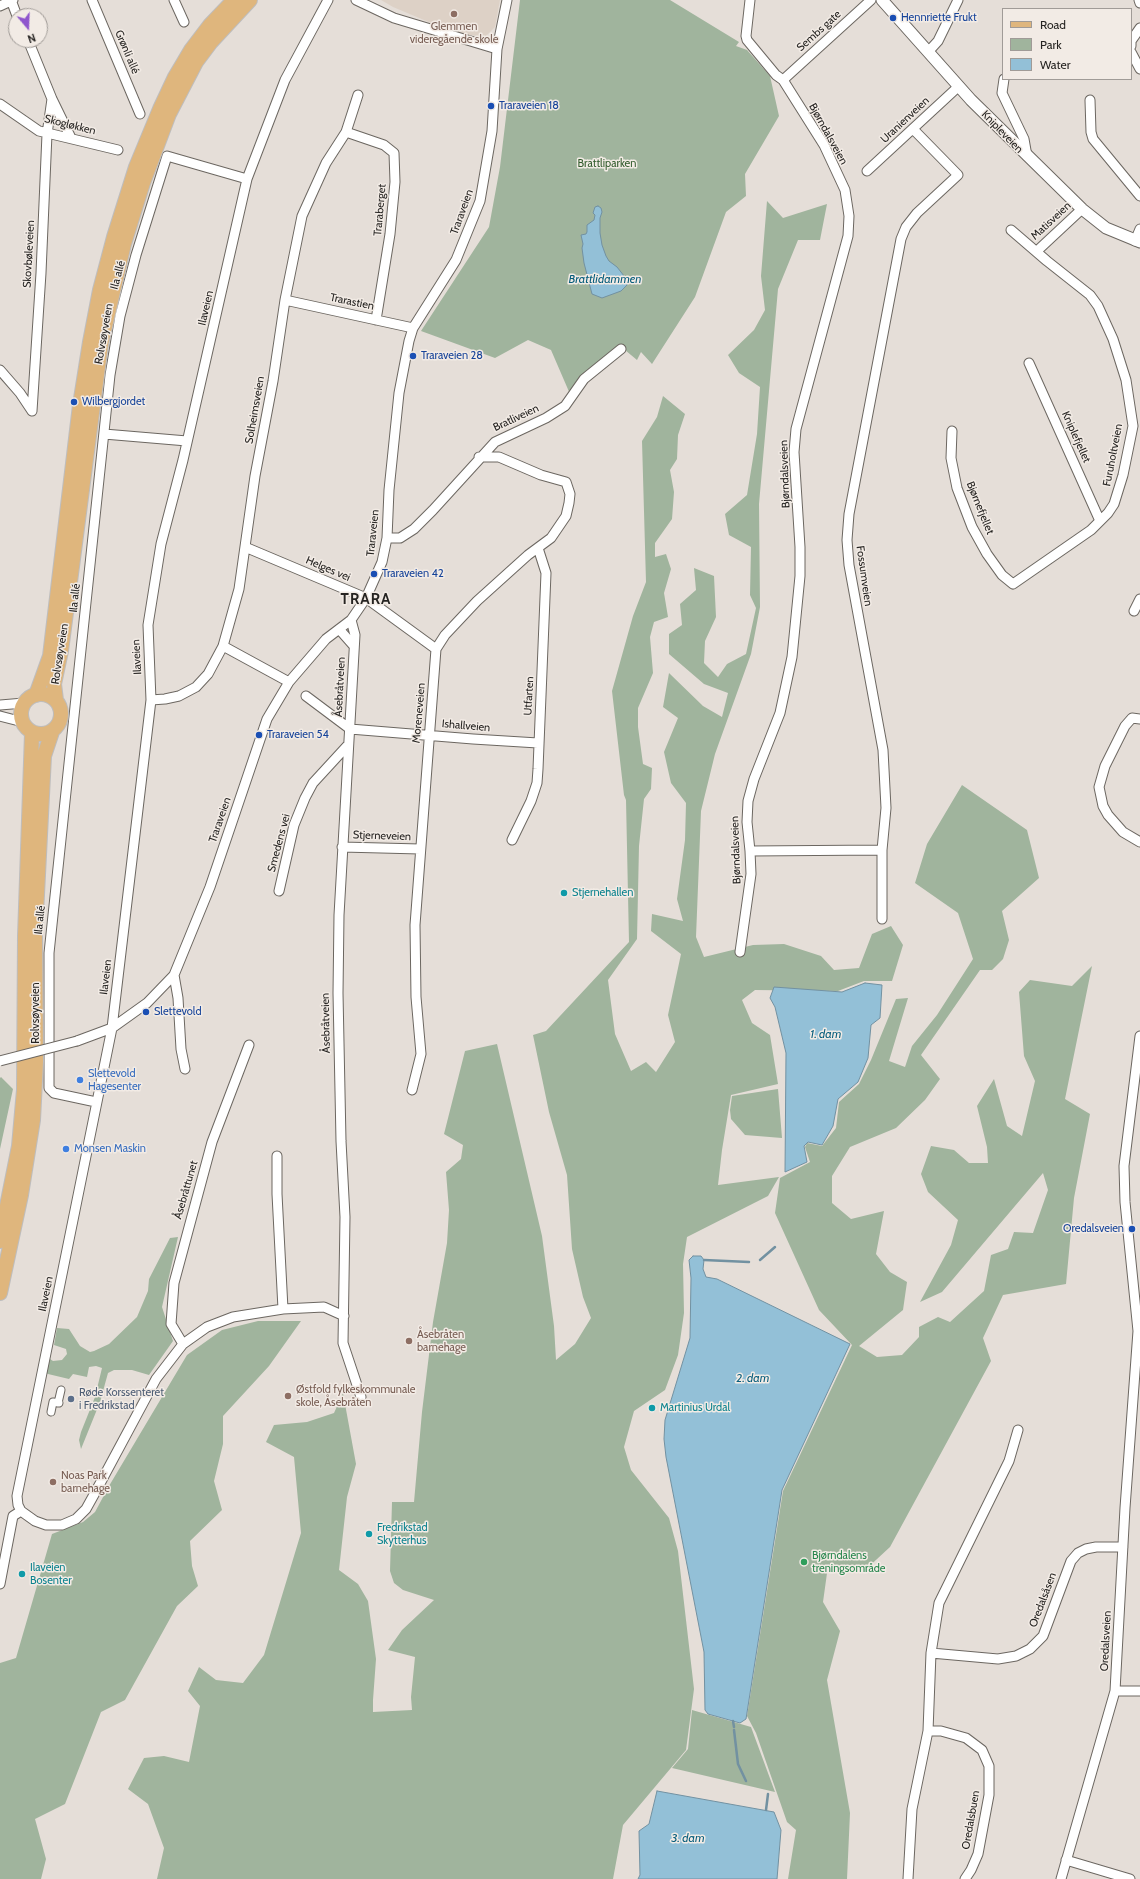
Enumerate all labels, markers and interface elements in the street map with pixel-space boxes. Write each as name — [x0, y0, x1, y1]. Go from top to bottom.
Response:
north arrow — [8, 8, 48, 48]
street label: Sembs gate — [794, 8, 844, 54]
legend — [1002, 8, 1132, 80]
marker: Glemmen videregående skole — [449, 9, 459, 19]
place label: Hennriette Frukt — [901, 11, 977, 25]
marker: Hennriette Frukt — [888, 13, 898, 23]
text: Road — [1040, 17, 1066, 32]
place label: Glemmen videregående skole — [410, 20, 498, 46]
street label: Grønli allé — [112, 28, 142, 76]
text: N — [26, 31, 38, 46]
text: Park — [1040, 37, 1062, 52]
text: Water — [1040, 57, 1070, 72]
street label: Uranienveien — [878, 94, 932, 146]
place label: Traraveien 18 — [499, 99, 559, 113]
marker: Traraveien 18 — [486, 101, 496, 111]
street label: Bjørndalsveien — [806, 101, 850, 167]
street label: Knipleveien — [978, 108, 1026, 156]
street label: Skogløkken — [43, 112, 97, 138]
park label: Brattliparken — [578, 157, 636, 171]
street label: Traraberget — [371, 183, 389, 237]
street label: Traraveien — [448, 188, 476, 236]
street label: Matisveien — [1028, 199, 1074, 243]
street label: Skovbøleveien — [21, 220, 37, 288]
street label: Ila allé — [108, 259, 128, 291]
water label: Brattlidammen — [568, 272, 642, 286]
street label: Ilaveien — [196, 289, 216, 327]
street label: Trarastien — [329, 291, 375, 313]
street label: Rolvsøyveien — [92, 303, 116, 365]
place label: Traraveien 28 — [421, 349, 483, 363]
marker: Traraveien 28 — [408, 351, 418, 361]
street label: Solheimsveien — [243, 375, 267, 445]
place label: Wilbergjordet — [82, 395, 145, 409]
marker: Wilbergjordet — [69, 397, 79, 407]
street label: Bratliveien — [491, 402, 541, 434]
street label: Kniplefjellet — [1059, 409, 1093, 465]
street label: Furuholtveien — [1100, 423, 1126, 487]
street label: Bjørndalsveien — [777, 440, 793, 508]
street label: Bjørnefjellet — [963, 479, 997, 537]
street label: Traraveien — [364, 509, 382, 557]
street label: Fossumveien — [853, 545, 875, 607]
street label: Helges vei — [304, 554, 352, 584]
place label: Traraveien 42 — [382, 567, 444, 581]
marker: Traraveien 42 — [369, 569, 379, 579]
street label: Ila allé — [67, 583, 83, 613]
district label: TRARA — [341, 591, 391, 609]
street label: Rolvsøyveien — [49, 623, 71, 685]
street label: Ilaveien — [129, 639, 145, 675]
street label: Åsebråtveien — [332, 656, 348, 718]
street label: Utfarten — [521, 676, 537, 716]
street label: Moreneveien — [410, 682, 428, 744]
street label: Ishallveien — [441, 717, 491, 735]
place label: Traraveien 54 — [267, 728, 329, 742]
marker: Traraveien 54 — [254, 730, 264, 740]
street label: Traraveien — [206, 796, 234, 844]
street label: Smedens vei — [265, 812, 293, 874]
street label: Bjørndalsveien — [728, 816, 744, 884]
street label: Stjerneveien — [353, 828, 411, 844]
place label: Stjernehallen — [572, 886, 633, 900]
marker: Stjernehallen — [559, 888, 569, 898]
street label: Ila allé — [32, 905, 48, 935]
street label: Ilaveien — [97, 959, 115, 995]
street label: Rolvsøyveien — [29, 982, 43, 1044]
street label: Åsebråtveien — [319, 993, 333, 1053]
place label: Slettevold — [154, 1005, 201, 1019]
marker: Slettevold — [141, 1007, 151, 1017]
water label: 1. dam — [811, 1027, 841, 1041]
place label: Slettevold Hagesenter — [88, 1067, 141, 1093]
marker: Slettevold Hagesenter — [75, 1075, 85, 1085]
place label: Monsen Maskin — [74, 1142, 146, 1156]
marker: Monsen Maskin — [61, 1144, 71, 1154]
street label: Åsebråttunet — [171, 1159, 201, 1221]
place label: Oredalsveien — [1063, 1222, 1124, 1236]
marker: Oredalsveien — [1127, 1224, 1137, 1234]
street label: Ilaveien — [36, 1275, 56, 1313]
place label: Åsebråten barnehage — [417, 1328, 466, 1354]
marker: Åsebråten barnehage — [404, 1336, 414, 1346]
water label: 2. dam — [737, 1371, 769, 1385]
place label: Østfold fylkeskommunale skole, Åsebråten — [296, 1383, 415, 1409]
place label: Røde Korssenteret i Fredrikstad — [79, 1386, 164, 1412]
marker: Østfold fylkeskommunale skole, Åsebråten — [283, 1391, 293, 1401]
marker: Røde Korssenteret i Fredrikstad — [66, 1394, 76, 1404]
place label: Martinius Urdal — [660, 1401, 730, 1415]
marker: Martinius Urdal — [647, 1403, 657, 1413]
place label: Noas Park barnehage — [61, 1469, 110, 1495]
marker: Noas Park barnehage — [48, 1477, 58, 1487]
place label: Fredrikstad Skytterhus — [377, 1521, 428, 1547]
marker: Fredrikstad Skytterhus — [364, 1529, 374, 1539]
place label: Bjørndalens treningsområde — [812, 1549, 885, 1575]
marker: Bjørndalens treningsområde — [799, 1557, 809, 1567]
place label: Ilaveien Bosenter — [30, 1561, 72, 1587]
marker: Ilaveien Bosenter — [17, 1569, 27, 1579]
street label: Oredalsåsen — [1027, 1571, 1059, 1629]
street label: Oredalsveien — [1098, 1610, 1114, 1672]
street label: Oredalsbuen — [959, 1790, 983, 1850]
water label: 3. dam — [671, 1831, 705, 1845]

